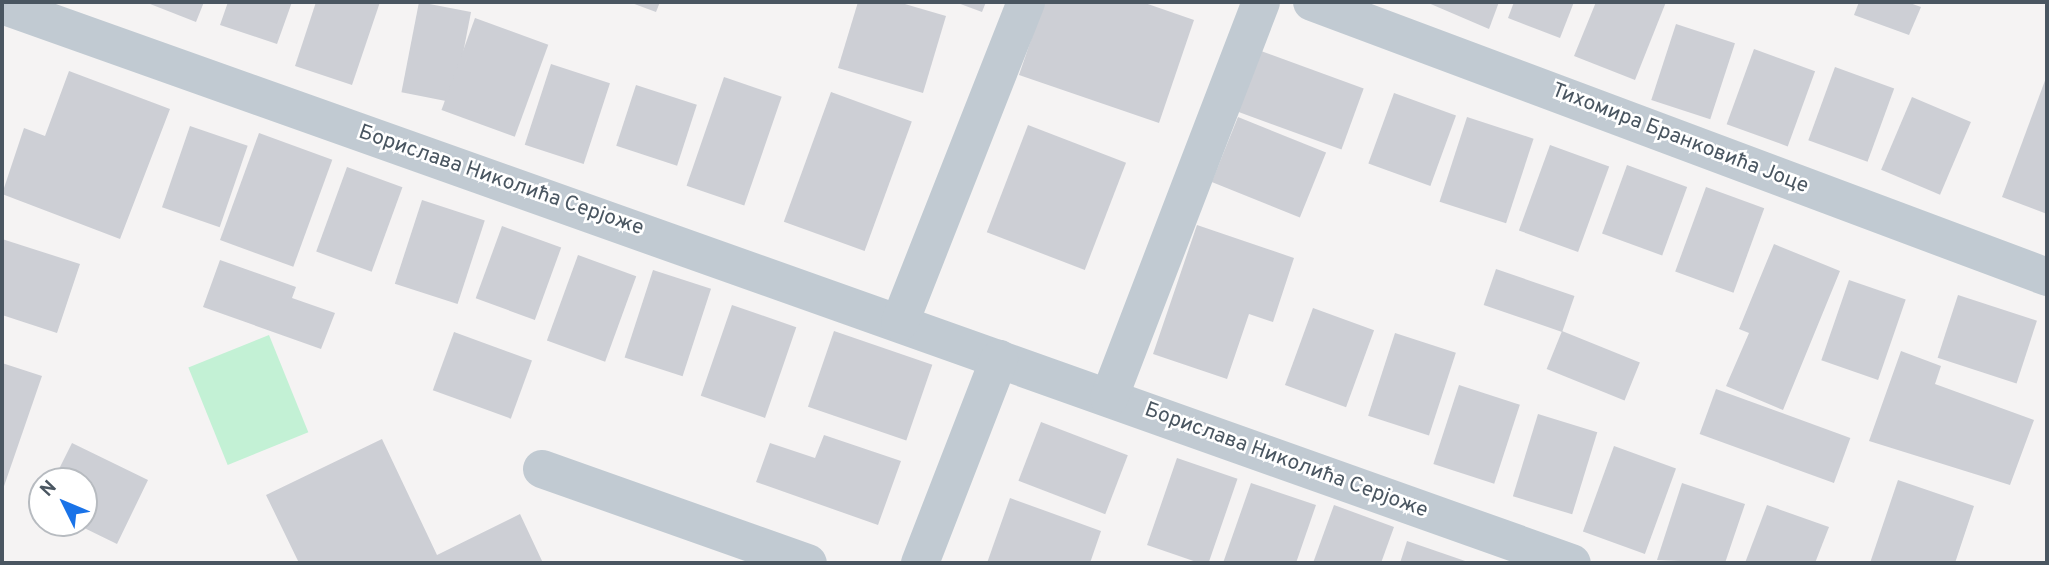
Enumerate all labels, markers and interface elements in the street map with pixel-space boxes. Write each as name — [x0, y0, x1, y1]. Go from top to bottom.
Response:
street label: Тихомира Бранковића Јоце — [1548, 78, 1812, 200]
street label: Борислава Николића Серјоже — [355, 120, 647, 242]
street label: Борислава Николића Серјоже — [1141, 398, 1431, 524]
north arrow — [28, 467, 98, 537]
text: N — [36, 476, 63, 502]

